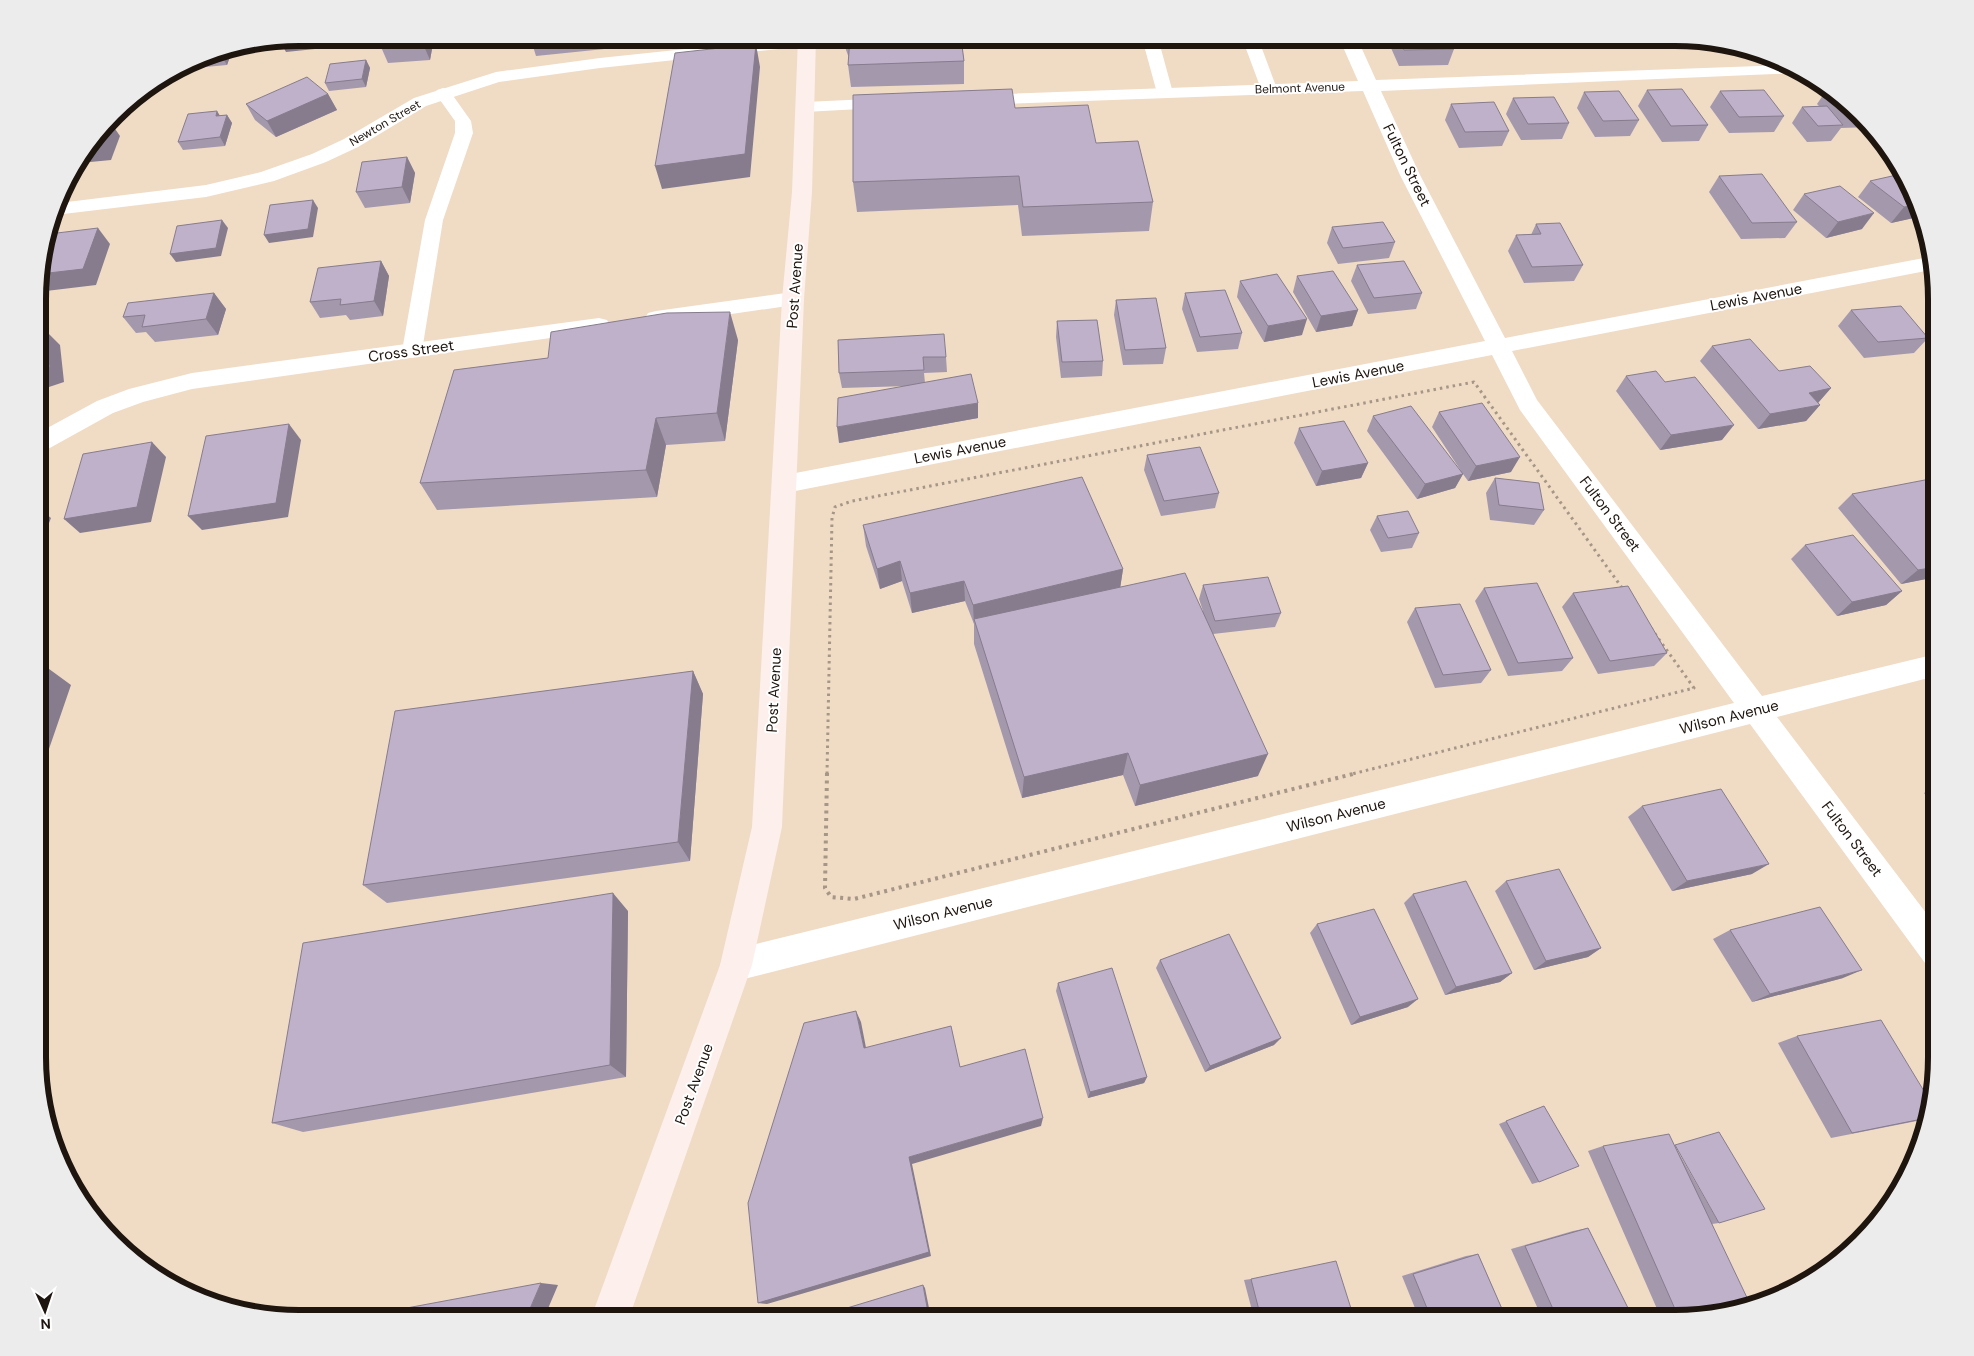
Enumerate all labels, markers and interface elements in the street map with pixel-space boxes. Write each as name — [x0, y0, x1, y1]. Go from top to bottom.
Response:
street label: Belmont Avenue — [1255, 78, 1345, 98]
street label: Newton Street — [346, 96, 424, 150]
street label: Fulton Street — [1378, 120, 1436, 210]
street label: Post Avenue — [782, 243, 808, 329]
street label: Lewis Avenue — [1708, 278, 1804, 316]
street label: Cross Street — [367, 335, 455, 367]
street label: Lewis Avenue — [1310, 355, 1406, 393]
street label: Lewis Avenue — [912, 431, 1008, 469]
street label: Fulton Street — [1575, 472, 1645, 556]
street label: Post Avenue — [762, 647, 786, 733]
street label: Wilson Avenue — [1677, 695, 1781, 739]
street label: Wilson Avenue — [1284, 793, 1388, 837]
street label: Fulton Street — [1817, 797, 1887, 881]
street label: Wilson Avenue — [891, 891, 995, 935]
street label: Post Avenue — [670, 1041, 718, 1127]
north arrow — [20, 1286, 70, 1336]
text: N — [40, 1315, 51, 1333]

